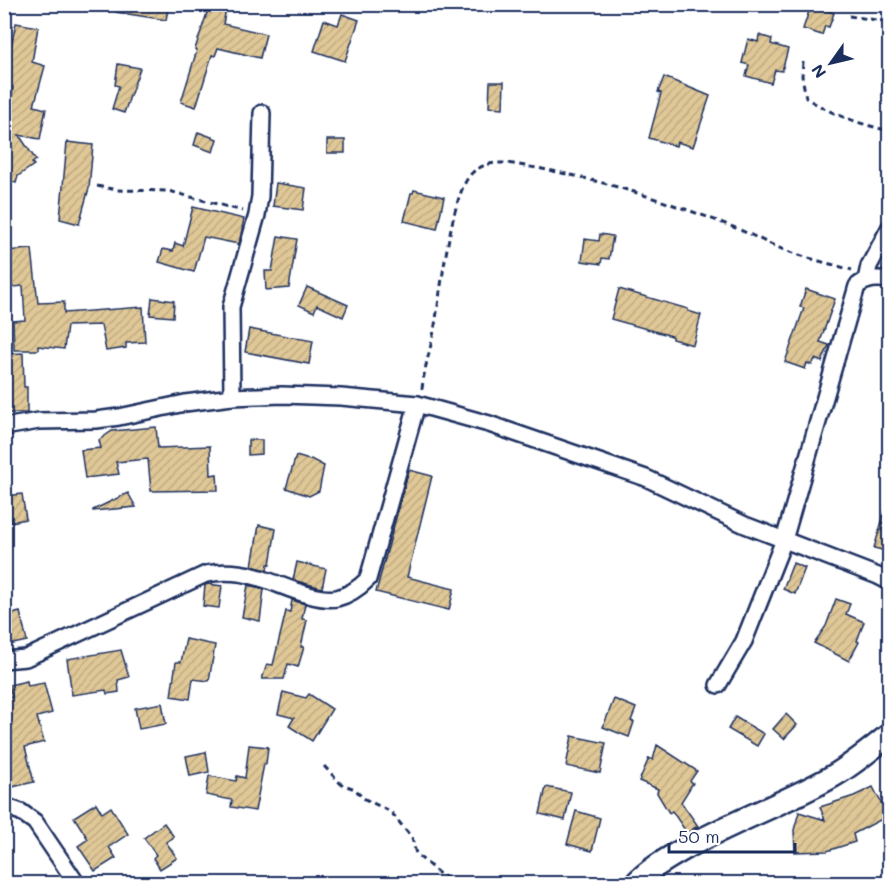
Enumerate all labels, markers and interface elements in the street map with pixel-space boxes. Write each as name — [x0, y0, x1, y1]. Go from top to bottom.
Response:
north arrow — [801, 33, 861, 93]
text: N — [806, 61, 830, 83]
scale bar — [669, 816, 795, 854]
text: 50 m — [678, 824, 720, 848]

